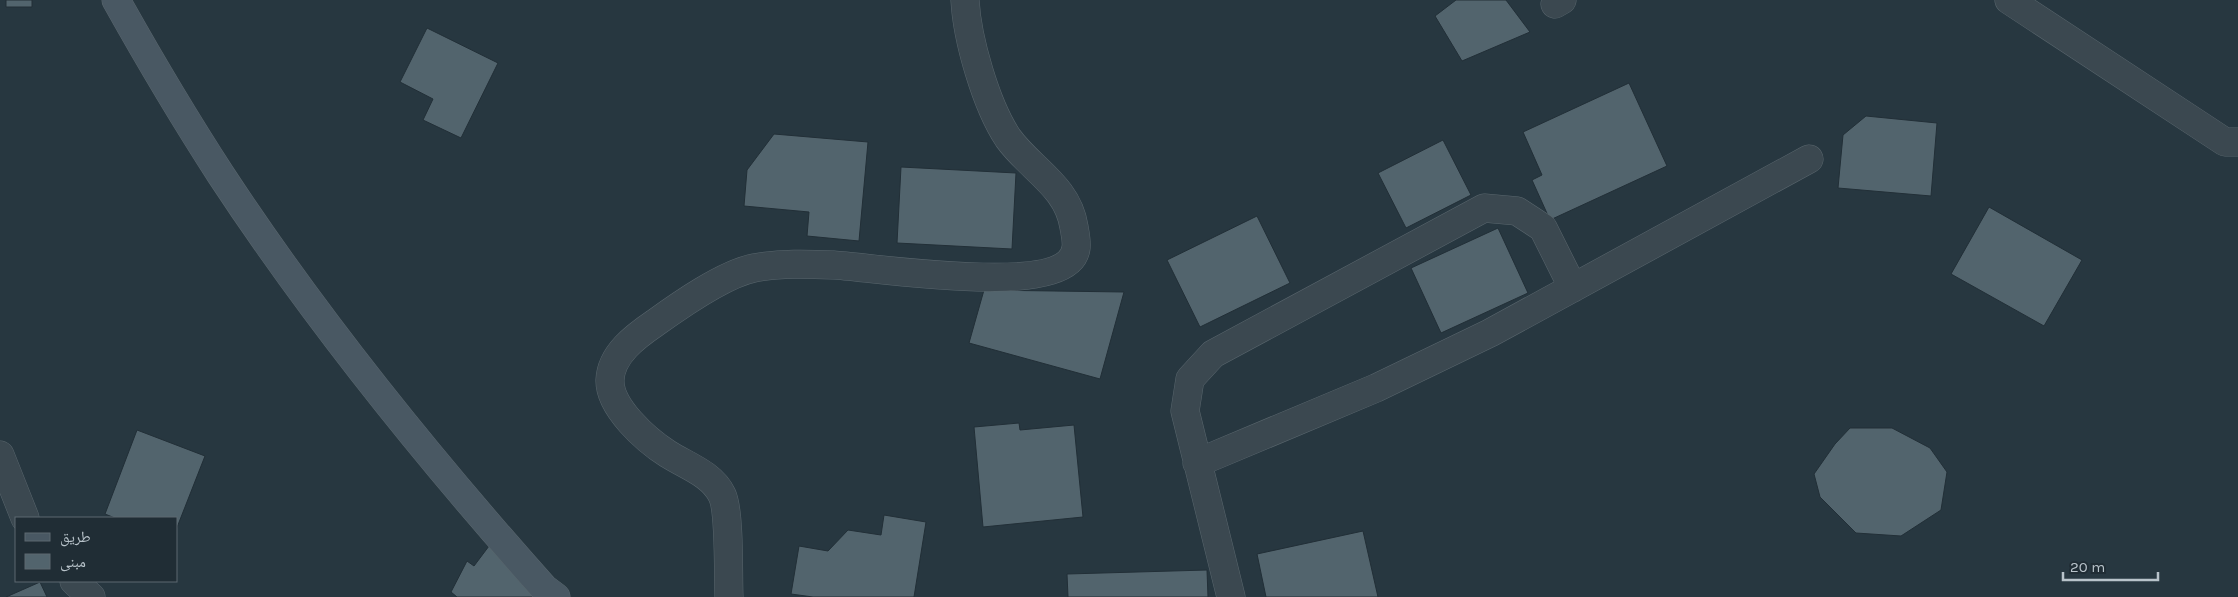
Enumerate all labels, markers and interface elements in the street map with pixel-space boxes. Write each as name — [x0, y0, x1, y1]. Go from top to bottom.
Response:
legend — [15, 517, 178, 582]
text: طريق — [60, 528, 91, 547]
scale bar — [2063, 550, 2158, 582]
text: مبنى — [60, 553, 86, 572]
text: 20 m — [2070, 558, 2105, 576]

